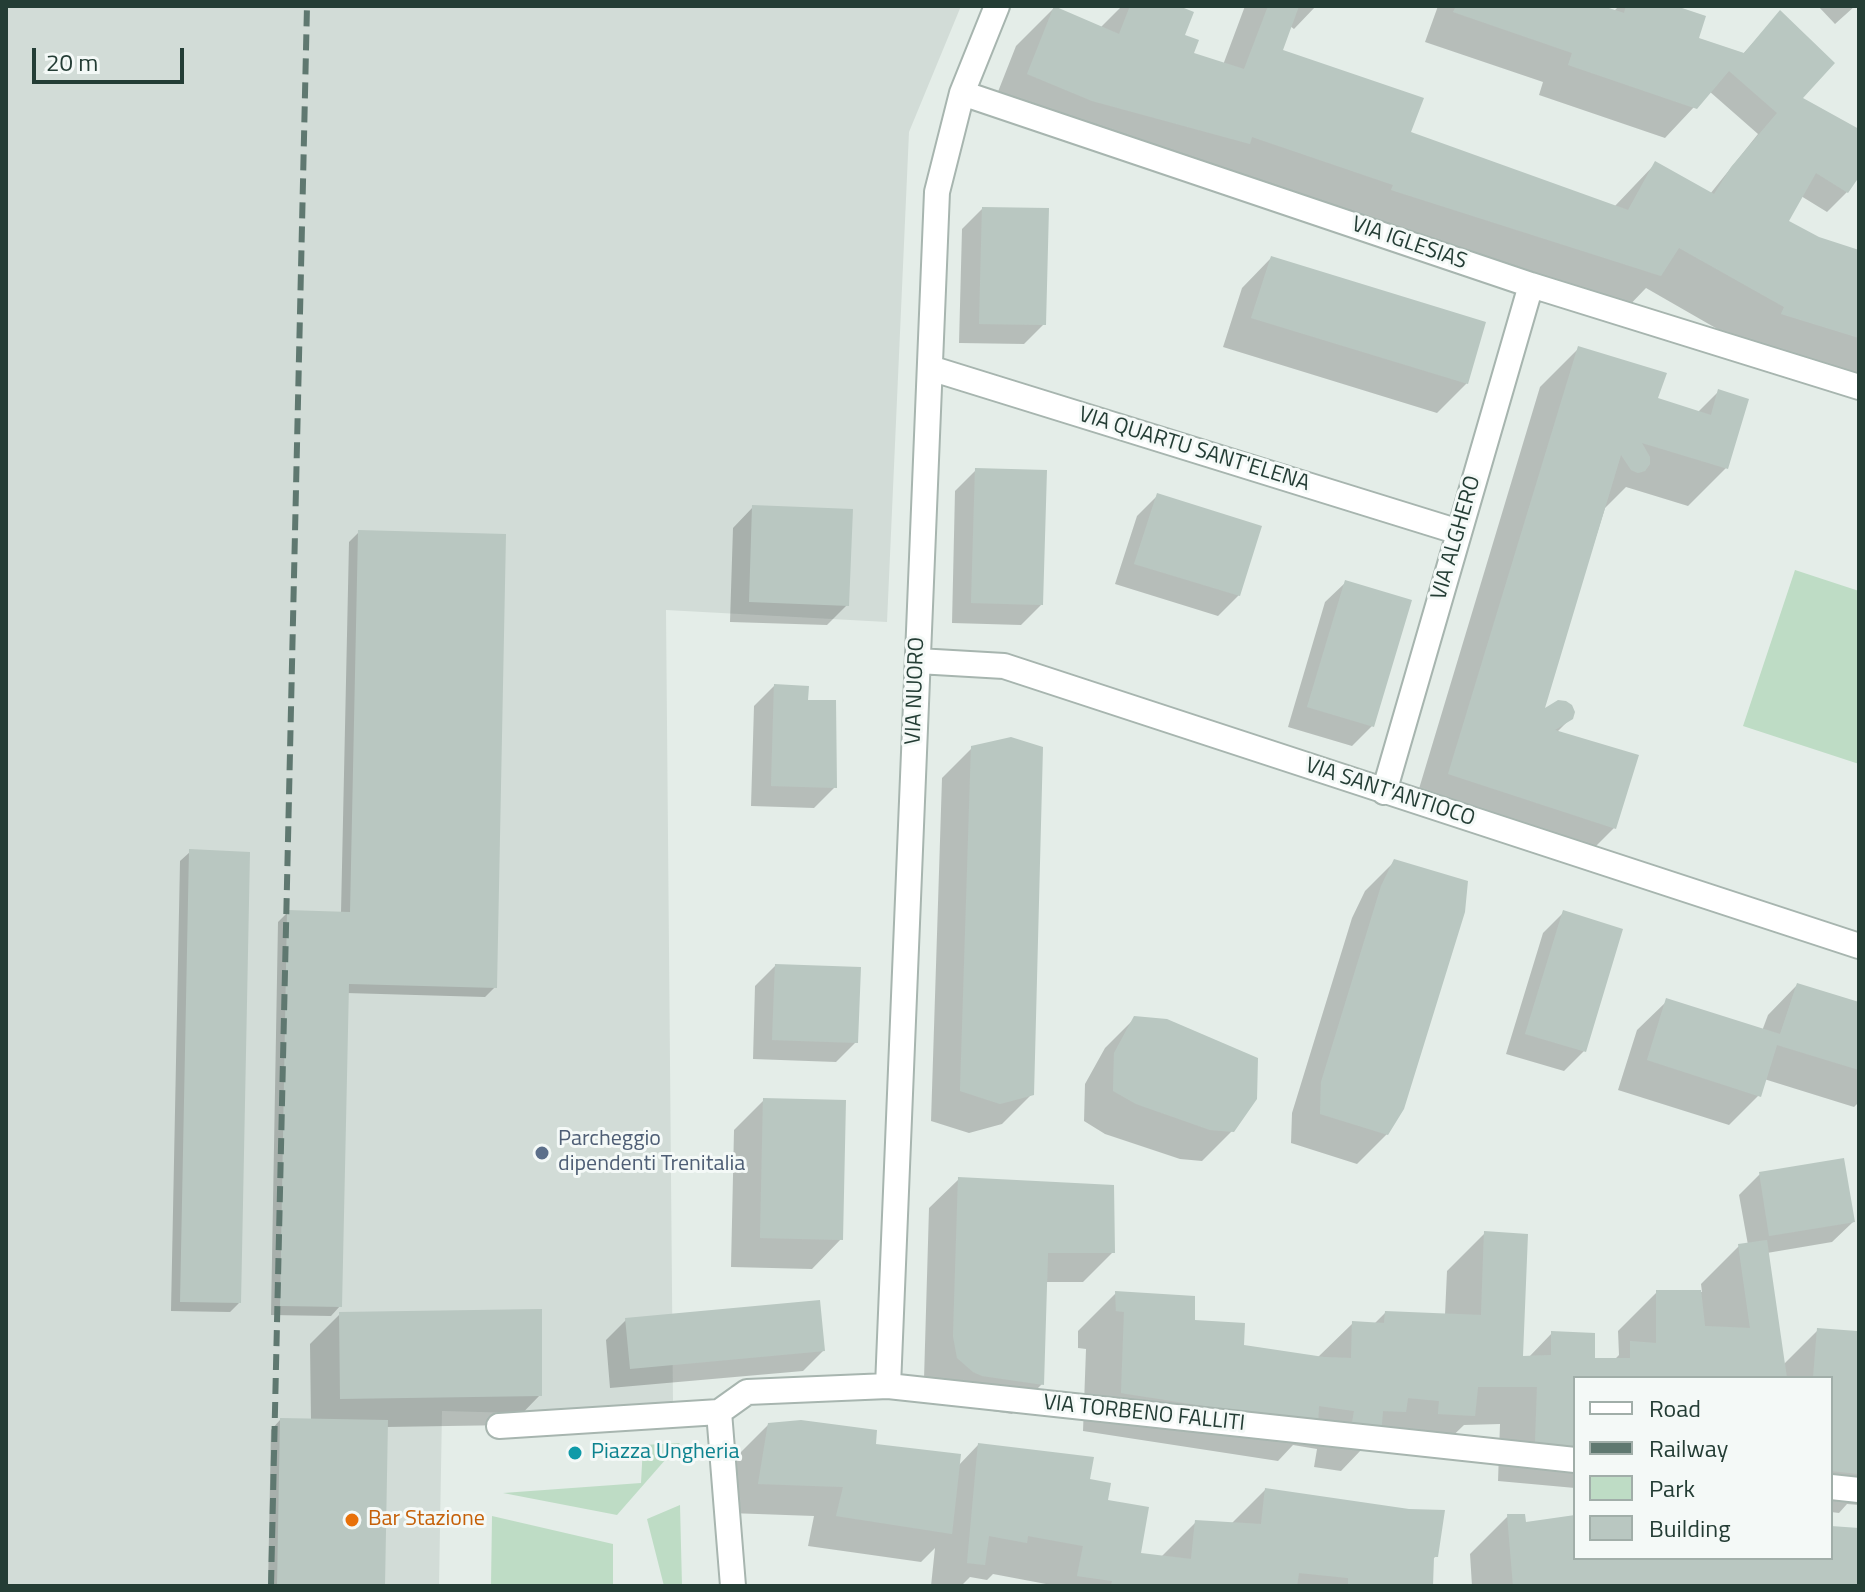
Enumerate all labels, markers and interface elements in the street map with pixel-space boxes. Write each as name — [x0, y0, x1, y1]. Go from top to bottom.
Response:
scale bar — [36, 32, 188, 82]
text: 20 m — [46, 44, 98, 80]
street label: VIA IGLESIAS — [1348, 212, 1470, 276]
street label: VIA QUARTU SANT'ELENA — [1075, 402, 1313, 498]
street label: VIA ALGHERO — [1427, 473, 1487, 603]
street label: VIA NUORO — [901, 637, 931, 745]
street label: VIA SANT'ANTIOCO — [1302, 753, 1478, 833]
place label: Parcheggio dipendenti Trenitalia — [558, 1127, 745, 1178]
marker: Parcheggio dipendenti Trenitalia — [533, 1144, 551, 1162]
legend — [1573, 1376, 1833, 1560]
street label: VIA TORBENO FALLITI — [1042, 1390, 1246, 1438]
text: Road — [1649, 1390, 1701, 1426]
text: Railway — [1649, 1430, 1728, 1466]
place label: Piazza Ungheria — [591, 1440, 739, 1466]
marker: Piazza Ungheria — [566, 1444, 584, 1462]
text: Park — [1649, 1470, 1695, 1506]
place label: Bar Stazione — [368, 1507, 485, 1533]
text: Building — [1649, 1510, 1731, 1546]
marker: Bar Stazione — [343, 1511, 361, 1529]

